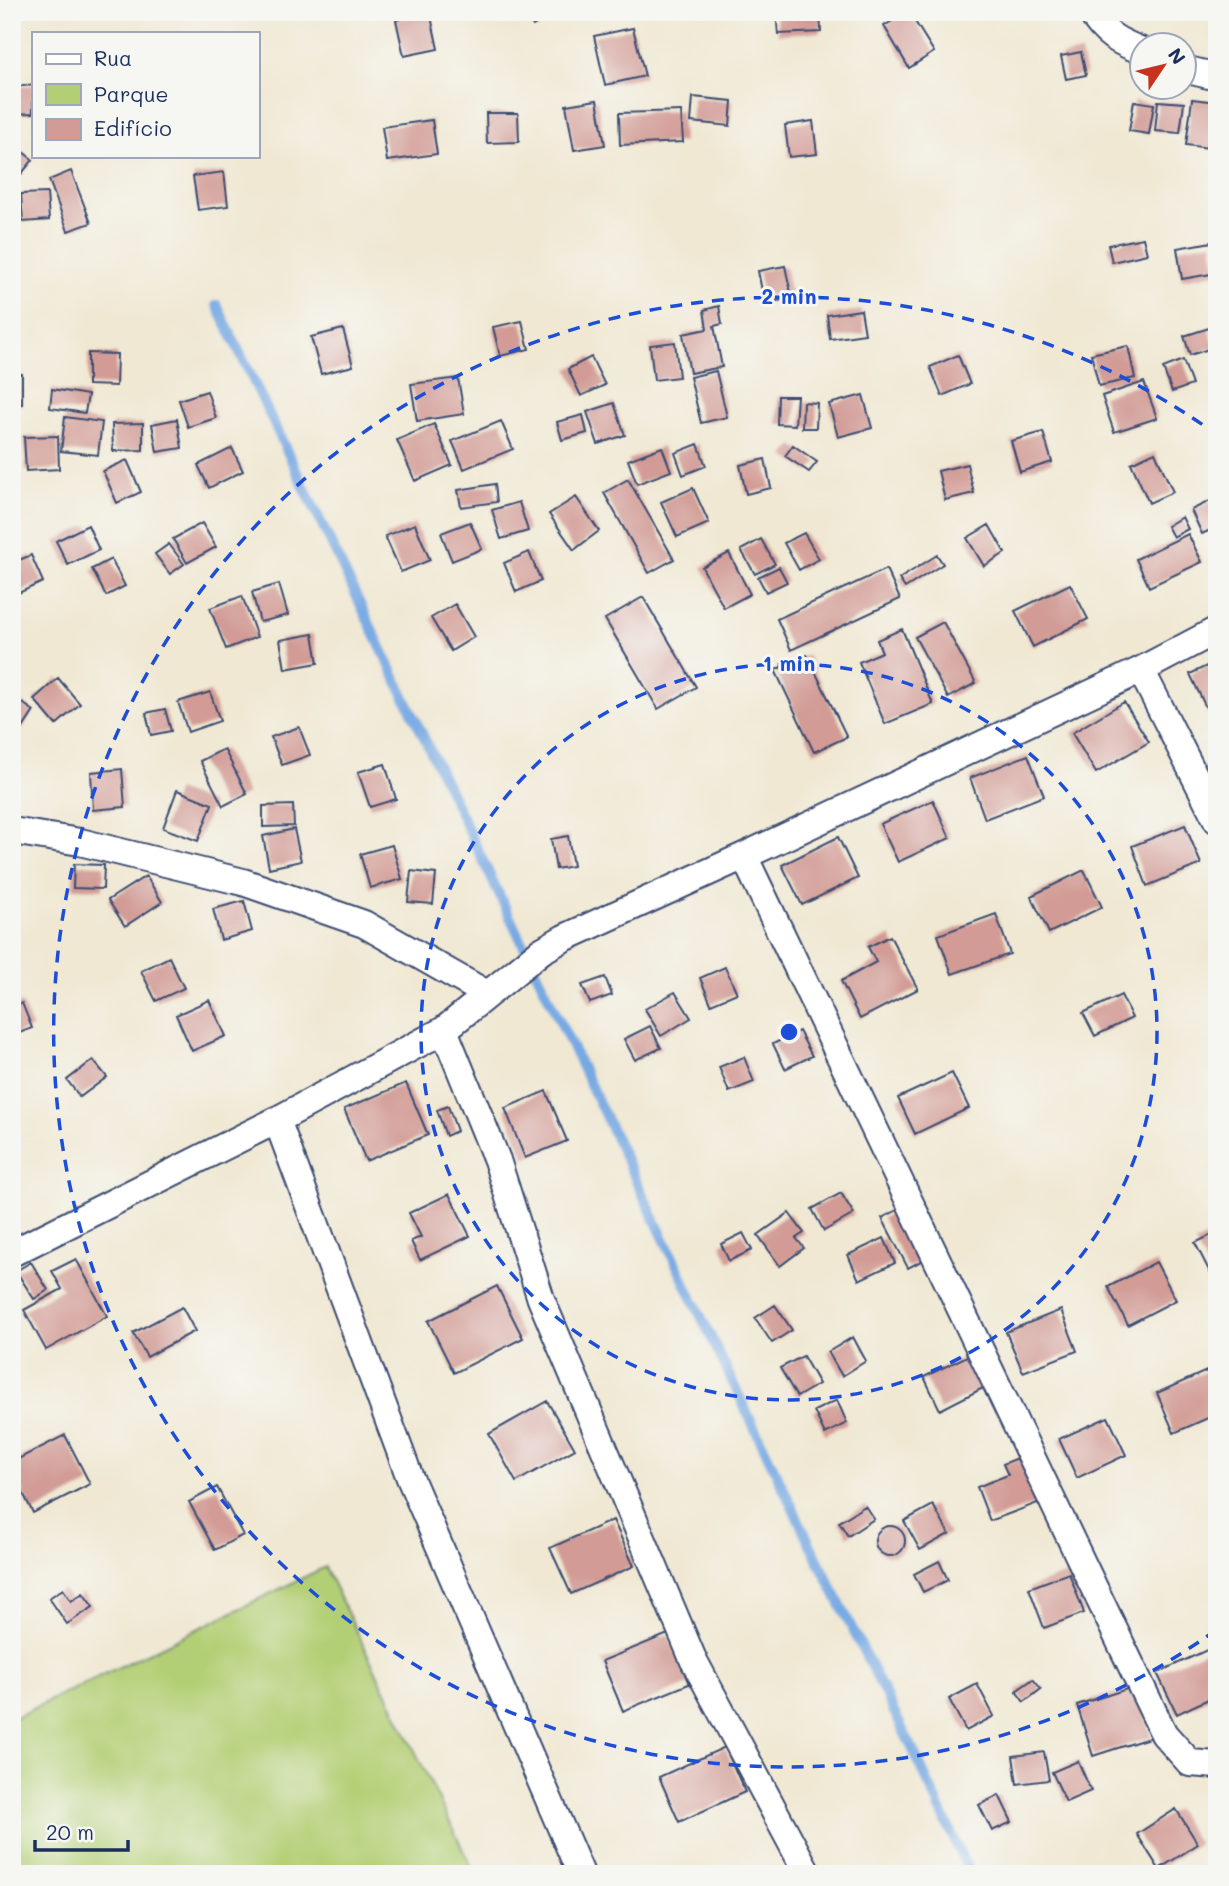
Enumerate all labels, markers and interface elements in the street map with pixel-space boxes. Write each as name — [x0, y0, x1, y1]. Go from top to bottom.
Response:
legend — [32, 32, 259, 158]
north arrow — [1128, 32, 1198, 102]
text: N — [1163, 43, 1192, 69]
text: Rua — [94, 44, 132, 71]
text: Parque — [94, 80, 168, 107]
text: Edifício — [94, 114, 172, 141]
text: 2 min — [761, 282, 817, 309]
text: 1 min — [763, 649, 815, 676]
centre of rings — [777, 1020, 801, 1044]
scale bar — [35, 1809, 128, 1853]
text: 20 m — [46, 1818, 94, 1845]

